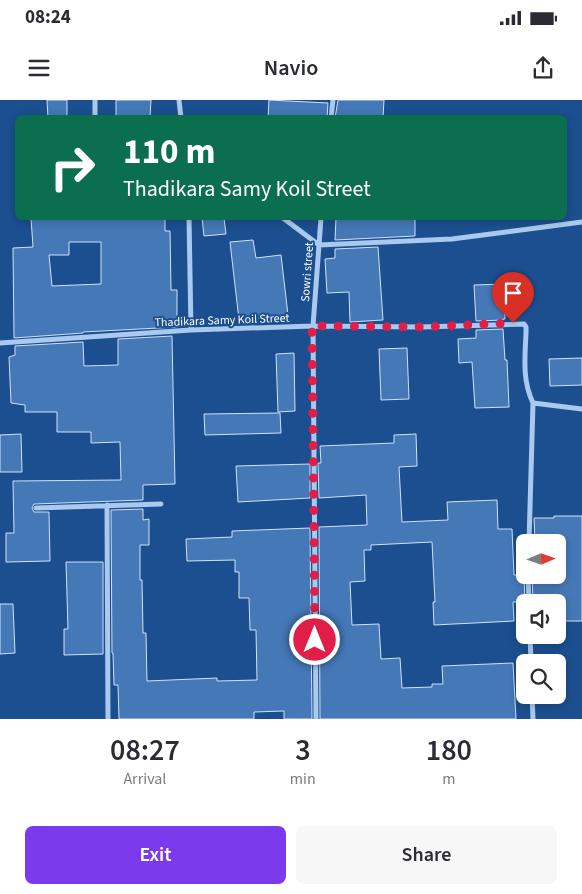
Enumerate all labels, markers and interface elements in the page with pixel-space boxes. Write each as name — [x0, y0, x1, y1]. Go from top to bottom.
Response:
text: 08:24 — [25, 4, 71, 31]
text: Navio — [264, 52, 318, 84]
icon: menu — [25, 54, 53, 82]
icon: share — [529, 54, 557, 82]
text: 110 m — [123, 127, 215, 177]
icon: right — [40, 135, 105, 200]
text: Thadikara Samy Koil Street — [123, 173, 371, 205]
street label: Sowri street — [297, 242, 318, 302]
pin — [492, 272, 534, 323]
icon: arrive — [499, 279, 527, 307]
street label: Thadikara Samy Koil Street — [154, 310, 290, 331]
north arrow — [516, 534, 566, 584]
map controls — [516, 534, 566, 704]
button: sound — [516, 594, 566, 644]
position arrow — [288, 613, 340, 665]
button: search — [516, 654, 566, 704]
text: 08:27 — [110, 729, 180, 772]
text: 3 — [295, 729, 311, 772]
text: 180 — [426, 729, 472, 772]
text: Arrival — [123, 768, 166, 790]
text: min — [290, 768, 316, 790]
text: m — [442, 768, 456, 790]
button: Exit — [25, 826, 286, 884]
button: Share — [296, 826, 557, 884]

